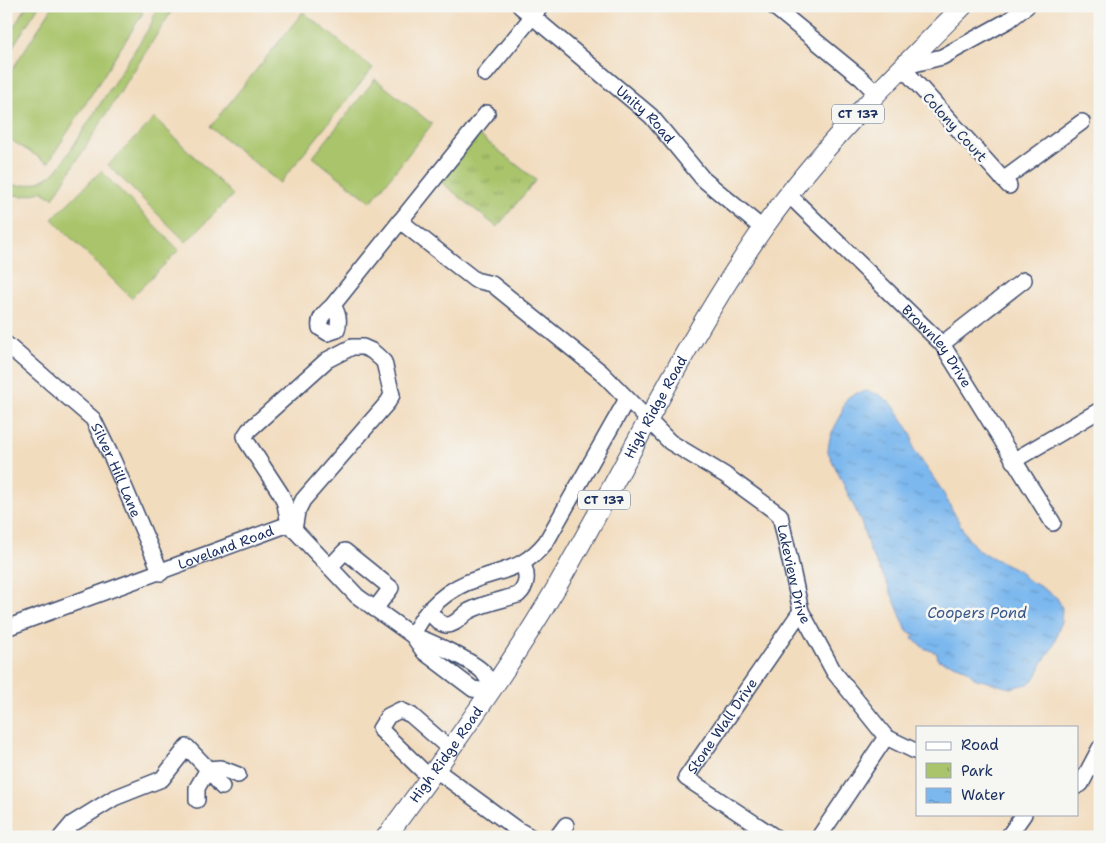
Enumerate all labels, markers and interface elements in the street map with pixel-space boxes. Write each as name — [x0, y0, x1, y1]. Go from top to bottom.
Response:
street label: Unity Road — [612, 82, 679, 147]
street label: Colony Court — [919, 88, 991, 166]
road number: CT 137 — [832, 105, 884, 124]
street label: Brownley Drive — [898, 301, 976, 391]
street label: High Ridge Road — [620, 352, 691, 462]
street label: Silver Hill Lane — [87, 420, 145, 520]
road number: CT 137 — [578, 490, 630, 510]
street label: Loveland Road — [175, 521, 276, 573]
street label: Lakeview Drive — [773, 523, 815, 627]
water label: Coopers Pond — [927, 603, 1027, 623]
street label: Stone Wall Drive — [683, 675, 761, 777]
street label: High Ridge Road — [405, 703, 487, 806]
legend — [916, 726, 1078, 816]
text: Road — [961, 735, 999, 755]
text: Park — [961, 761, 993, 781]
text: Water — [961, 785, 1005, 805]

